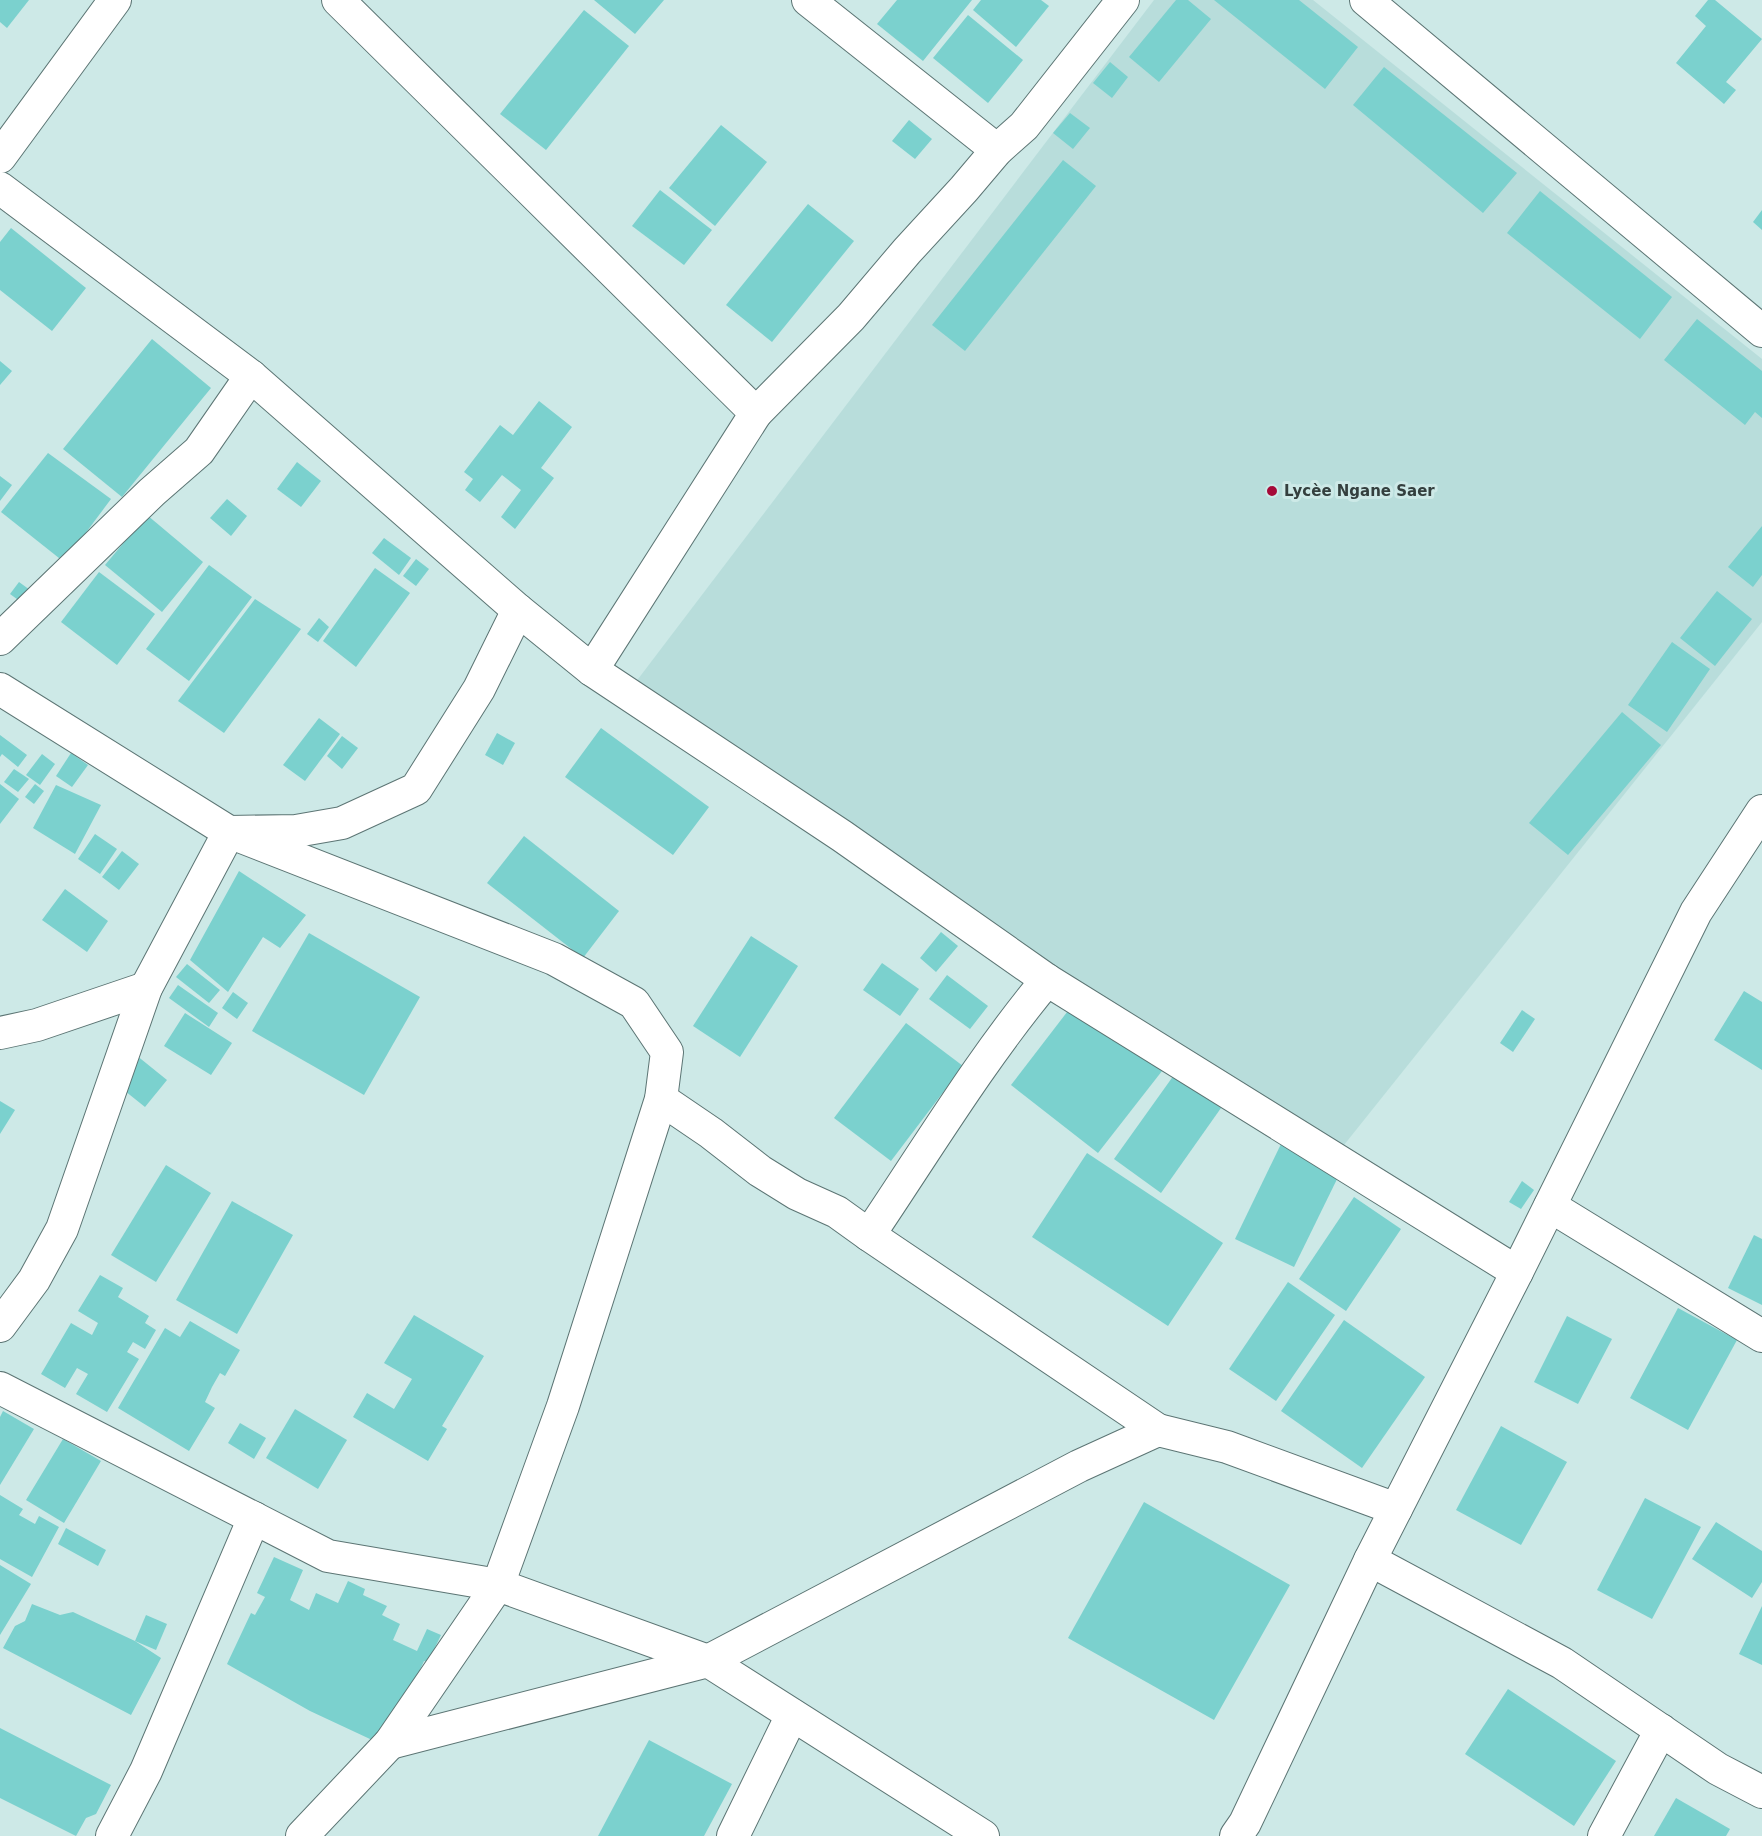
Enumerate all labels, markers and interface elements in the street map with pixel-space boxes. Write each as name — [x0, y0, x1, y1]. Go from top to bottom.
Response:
place label: Lycèe Ngane Saer — [1284, 482, 1435, 500]
marker: Lycèe Ngane Saer — [1265, 484, 1279, 498]

